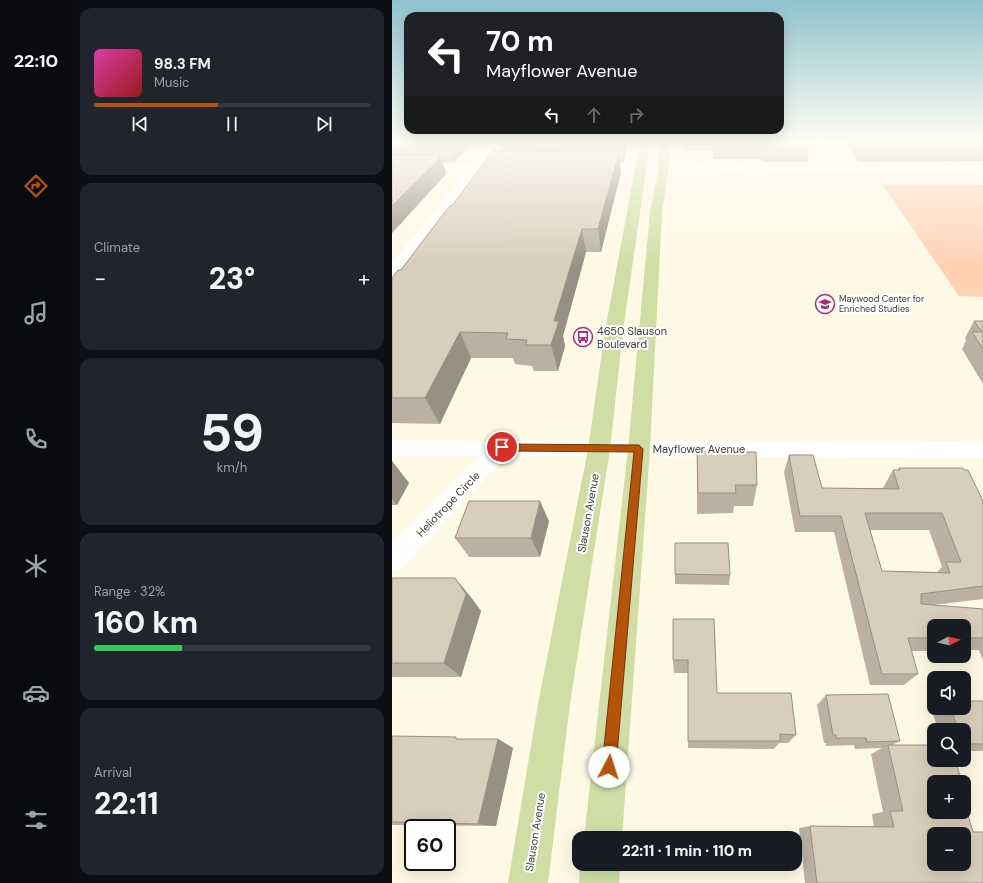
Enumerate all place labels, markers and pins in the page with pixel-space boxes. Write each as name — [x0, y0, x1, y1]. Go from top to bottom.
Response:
school or university icon: Maywood Center for Enriched Studies — [814, 293, 836, 315]
place label: Maywood Center for Enriched Studies — [839, 293, 925, 315]
place label: 4650 Slauson Boulevard — [597, 324, 667, 351]
bus stop icon: 4650 Slauson Boulevard — [572, 326, 594, 348]
pin — [485, 430, 519, 464]

